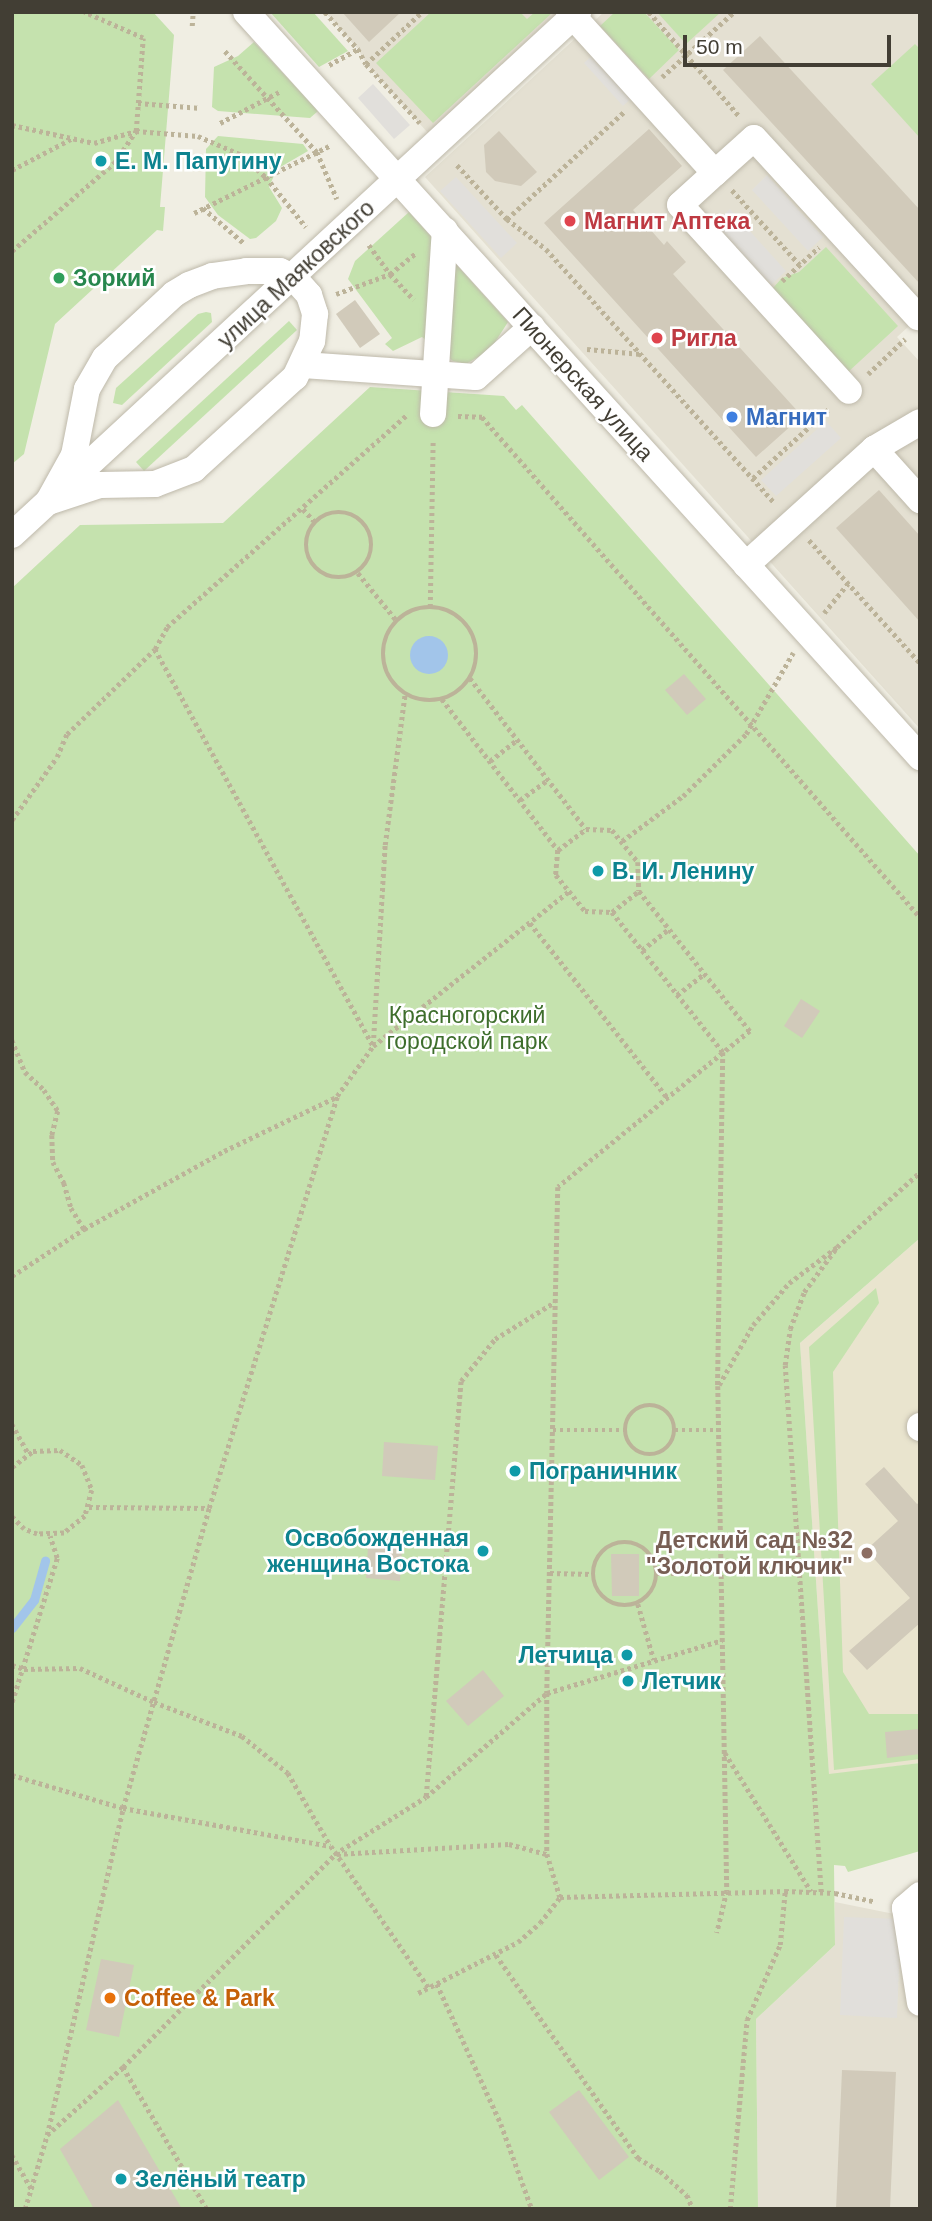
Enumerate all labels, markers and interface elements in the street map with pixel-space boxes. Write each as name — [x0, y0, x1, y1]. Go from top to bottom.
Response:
scale bar — [687, 21, 895, 65]
text: 50 m — [696, 35, 743, 58]
place label: Е. М. Папугину — [115, 147, 281, 175]
marker: Е. М. Папугину — [93, 153, 109, 169]
street label: улица Маяковского — [212, 194, 380, 354]
place label: Магнит Аптека — [584, 207, 750, 235]
marker: Магнит Аптека — [562, 213, 578, 229]
place label: Зоркий — [73, 264, 155, 292]
marker: Зоркий — [51, 270, 67, 286]
street label: Пионерская улица — [507, 301, 659, 467]
place label: Ригла — [671, 324, 737, 352]
marker: Ригла — [649, 330, 665, 346]
place label: Магнит — [746, 403, 827, 431]
marker: Магнит — [724, 409, 740, 425]
place label: В. И. Ленину — [612, 857, 754, 885]
marker: В. И. Ленину — [590, 863, 606, 879]
park label: Красногорский городской парк — [386, 1001, 548, 1055]
place label: Пограничник — [529, 1457, 677, 1485]
marker: Пограничник — [507, 1463, 523, 1479]
place label: Освобожденная женщина Востока — [267, 1524, 469, 1578]
place label: Детский сад №32 "Золотой ключик" — [646, 1526, 853, 1580]
marker: Освобожденная женщина Востока — [475, 1543, 491, 1559]
marker: Детский сад №32 "Золотой ключик" — [859, 1545, 875, 1561]
place label: Летчица — [518, 1641, 613, 1669]
marker: Летчица — [619, 1647, 635, 1663]
place label: Летчик — [642, 1667, 721, 1695]
marker: Летчик — [620, 1673, 636, 1689]
place label: Coffee & Park — [124, 1984, 275, 2012]
marker: Coffee & Park — [102, 1990, 118, 2006]
place label: Зелёный театр — [135, 2165, 306, 2193]
marker: Зелёный театр — [113, 2171, 129, 2187]

